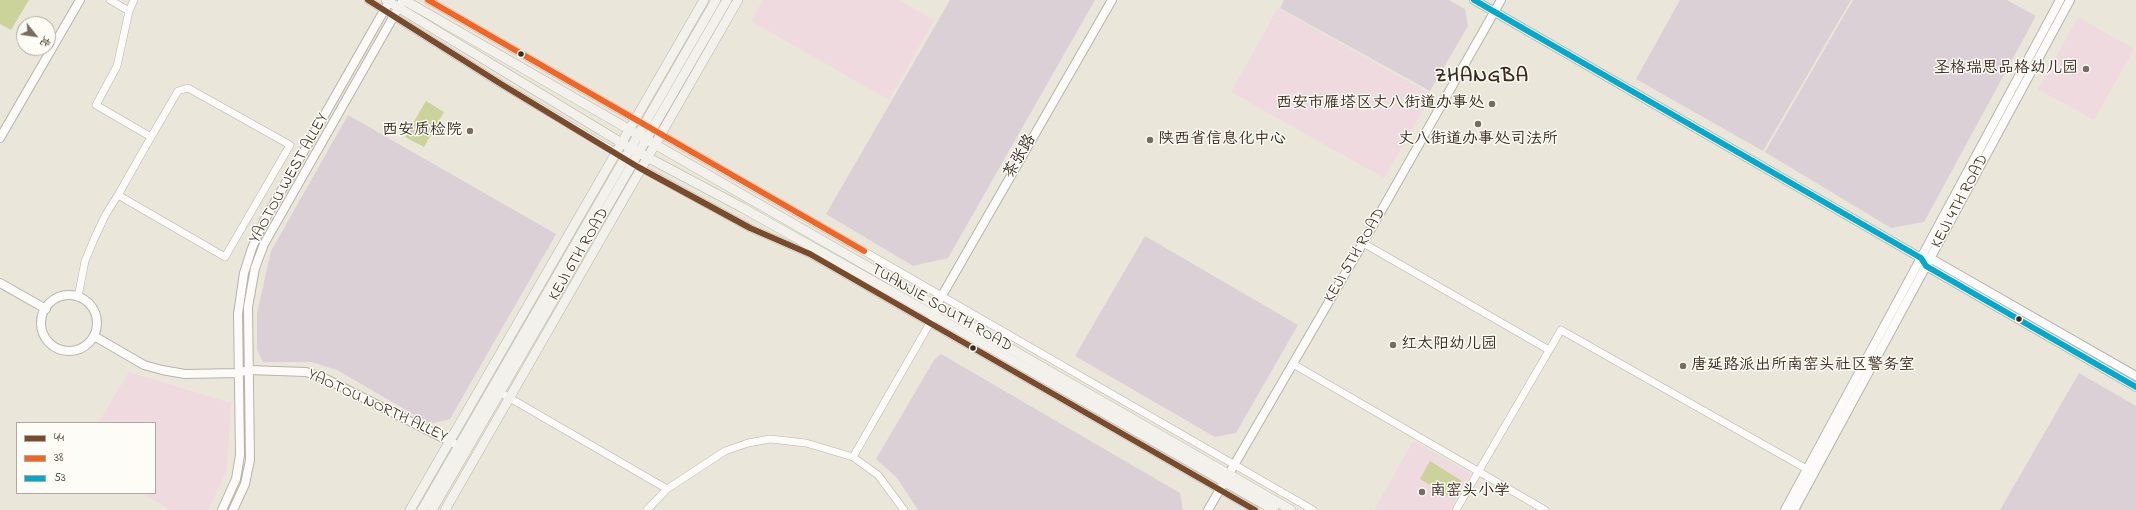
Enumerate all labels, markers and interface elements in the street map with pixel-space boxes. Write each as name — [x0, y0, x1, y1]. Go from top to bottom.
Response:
north arrow — [16, 16, 56, 56]
text: 北 — [36, 33, 55, 50]
unlabelled marker — [516, 49, 526, 59]
place label: 圣格瑞思品格幼儿园 — [1934, 59, 2078, 79]
marker: 圣格瑞思品格幼儿园 — [2081, 64, 2091, 74]
district label: ZHANGBA — [1435, 66, 1529, 90]
place label: 西安市雁塔区丈八街道办事处 — [1276, 94, 1484, 114]
marker: 西安市雁塔区丈八街道办事处 — [1487, 99, 1497, 109]
street label: YAOTOU WEST ALLEY — [246, 111, 334, 247]
marker: 丈八街道办事处司法所 — [1473, 119, 1483, 129]
place label: 西安质检院 — [382, 121, 462, 141]
marker: 西安质检院 — [465, 126, 475, 136]
place label: 陕西省信息化中心 — [1158, 130, 1286, 150]
place label: 丈八街道办事处司法所 — [1398, 130, 1558, 150]
street label: 茶张路 — [1001, 131, 1041, 183]
marker: 陕西省信息化中心 — [1145, 135, 1155, 145]
street label: KEJI 4TH ROAD — [1928, 152, 1994, 252]
street label: KEJI 6TH ROAD — [546, 205, 614, 305]
street label: KEJI 5TH ROAD — [1321, 205, 1391, 307]
street label: TUANJIE SOUTH ROAD — [867, 261, 1015, 357]
unlabelled marker — [2014, 314, 2024, 324]
place label: 红太阳幼儿园 — [1401, 335, 1497, 355]
marker: 红太阳幼儿园 — [1388, 340, 1398, 350]
unlabelled marker — [968, 343, 978, 353]
place label: 唐延路派出所南窑头社区警务室 — [1691, 356, 1915, 376]
marker: 唐延路派出所南窑头社区警务室 — [1678, 361, 1688, 371]
street label: YAOTOU NORTH ALLEY — [304, 366, 450, 448]
legend — [16, 422, 156, 494]
text: 44 — [54, 429, 64, 447]
text: 38 — [54, 449, 63, 467]
text: 53 — [54, 469, 66, 487]
place label: 南窑头小学 — [1430, 482, 1510, 502]
marker: 南窑头小学 — [1417, 487, 1427, 497]

